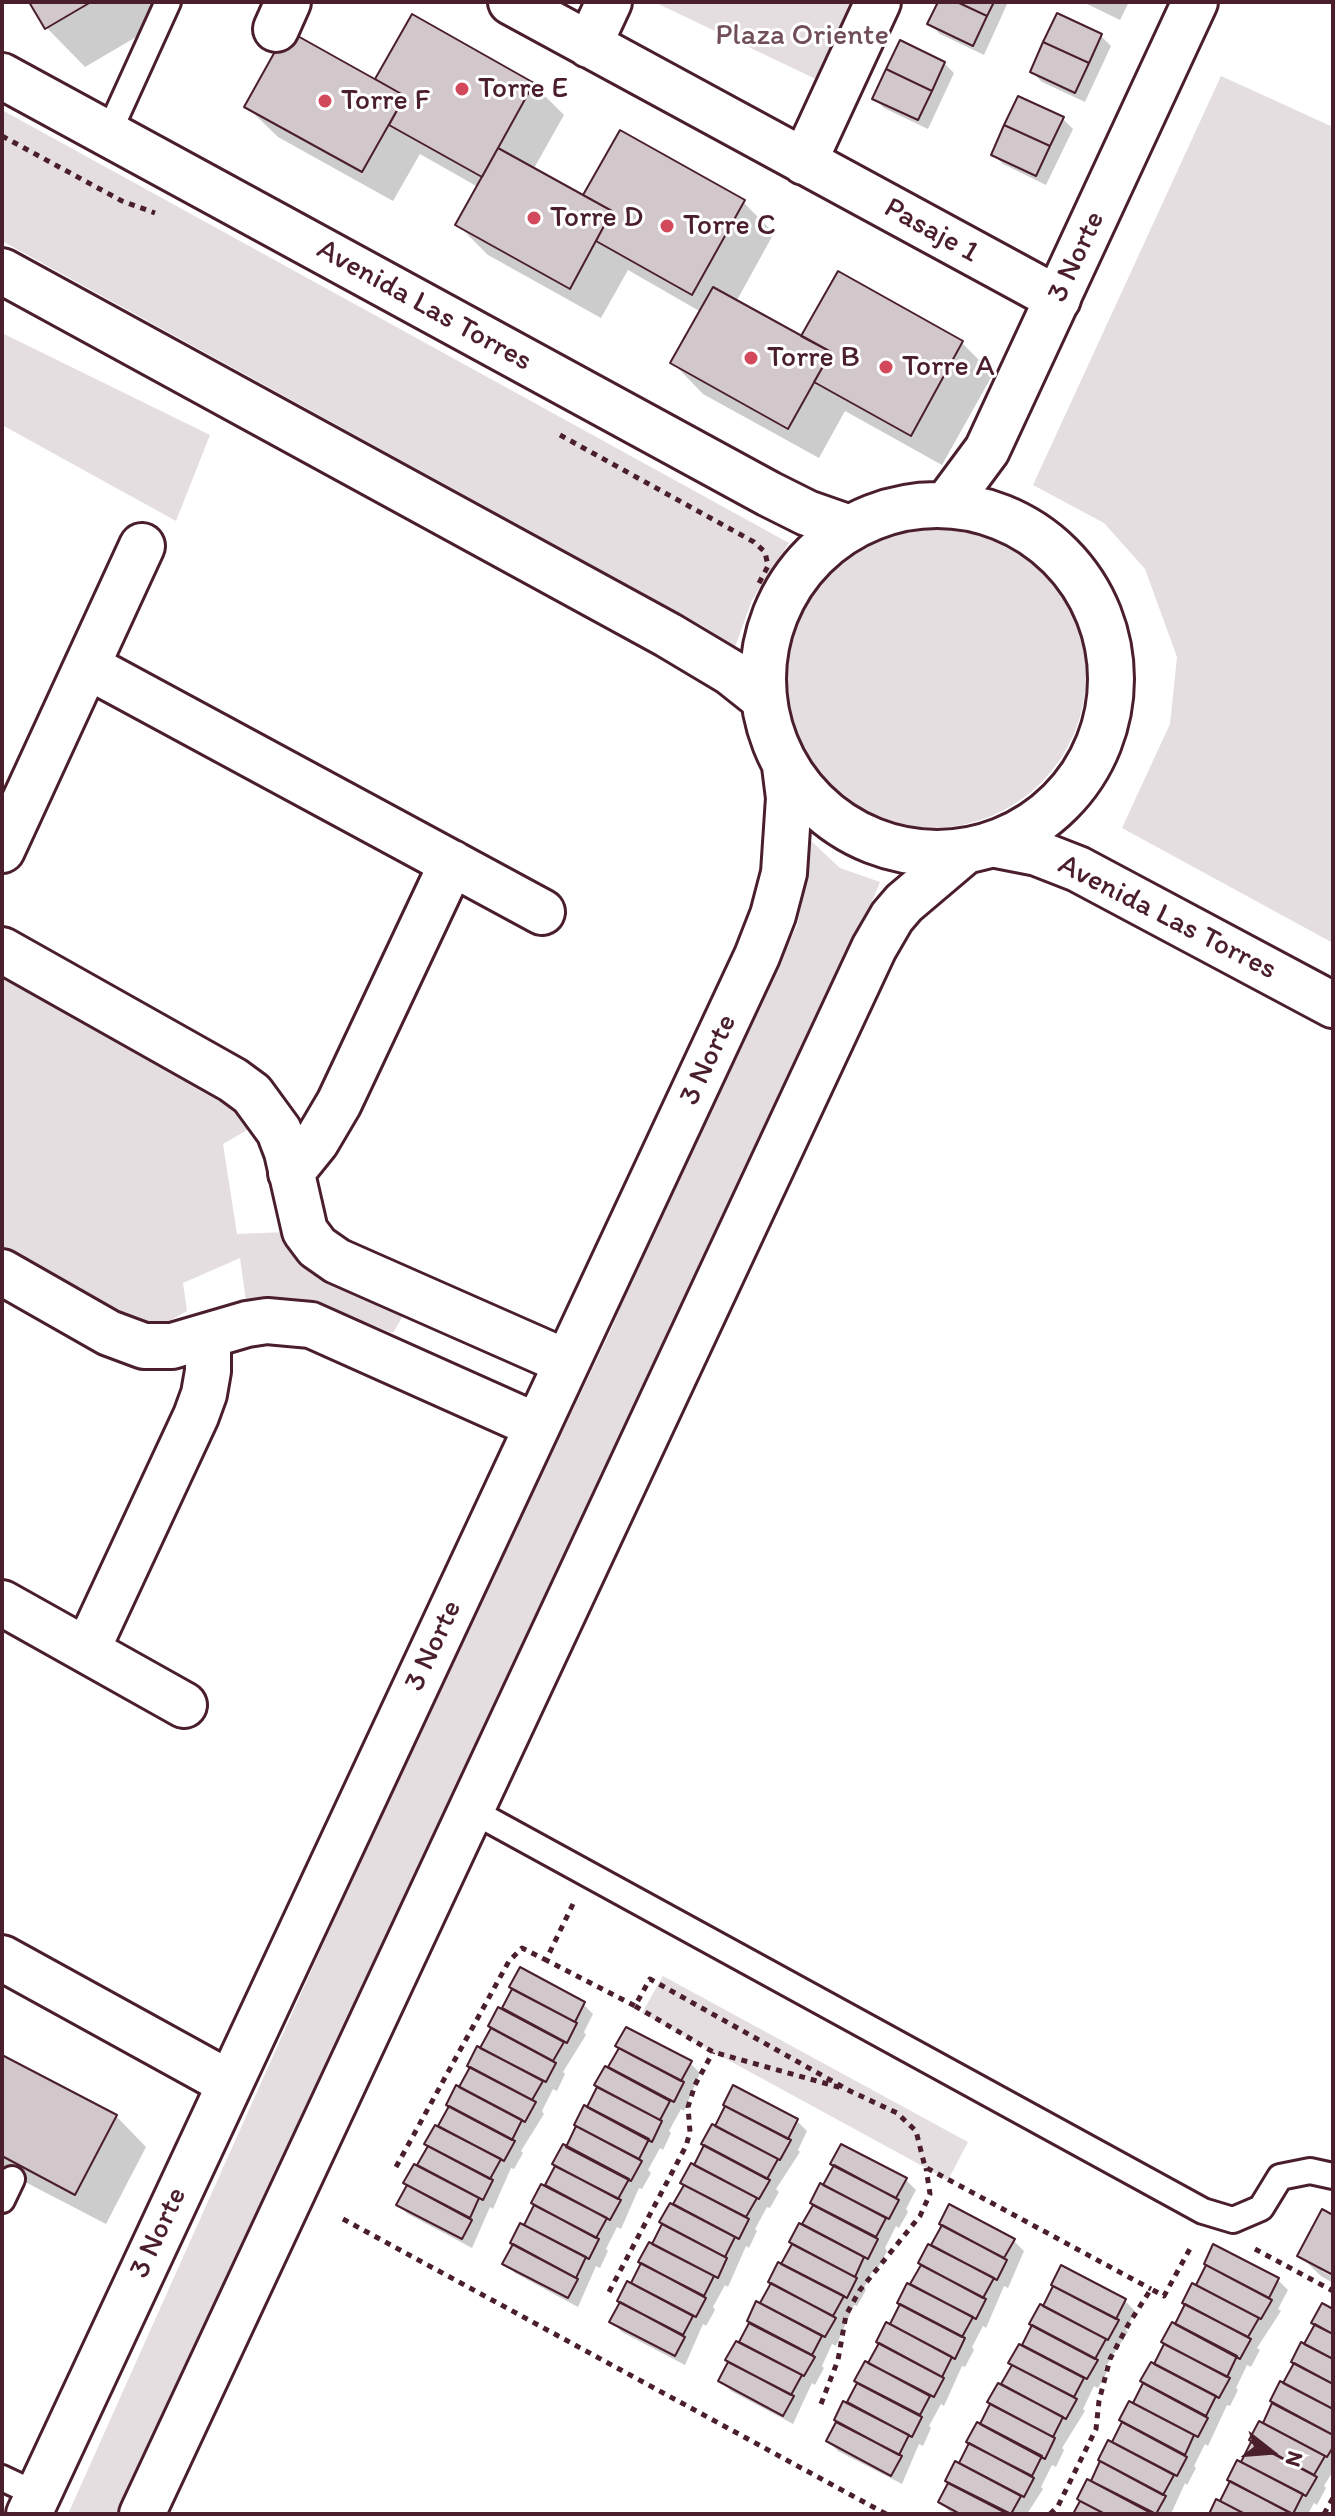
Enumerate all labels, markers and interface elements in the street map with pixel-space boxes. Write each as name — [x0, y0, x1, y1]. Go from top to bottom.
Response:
park label: Plaza Oriente — [715, 18, 889, 54]
place label: Torre E — [478, 71, 568, 107]
marker: Torre E — [453, 80, 471, 98]
place label: Torre F — [341, 83, 430, 119]
marker: Torre F — [316, 92, 334, 110]
street label: Pasaje 1 — [877, 190, 985, 272]
place label: Torre D — [550, 200, 643, 236]
street label: 3 Norte — [1040, 206, 1114, 308]
place label: Torre C — [683, 208, 776, 244]
marker: Torre D — [525, 209, 543, 227]
marker: Torre C — [658, 217, 676, 235]
street label: Avenida Las Torres — [310, 232, 538, 380]
place label: Torre B — [767, 340, 860, 376]
marker: Torre B — [742, 349, 760, 367]
place label: Torre A — [902, 349, 995, 385]
marker: Torre A — [877, 358, 895, 376]
street label: Avenida Las Torres — [1052, 847, 1282, 989]
street label: 3 Norte — [672, 1009, 746, 1111]
street label: 3 Norte — [397, 1595, 471, 1697]
street label: 3 Norte — [122, 2182, 196, 2284]
north arrow — [1231, 2412, 1311, 2492]
text: N — [1279, 2448, 1310, 2470]

